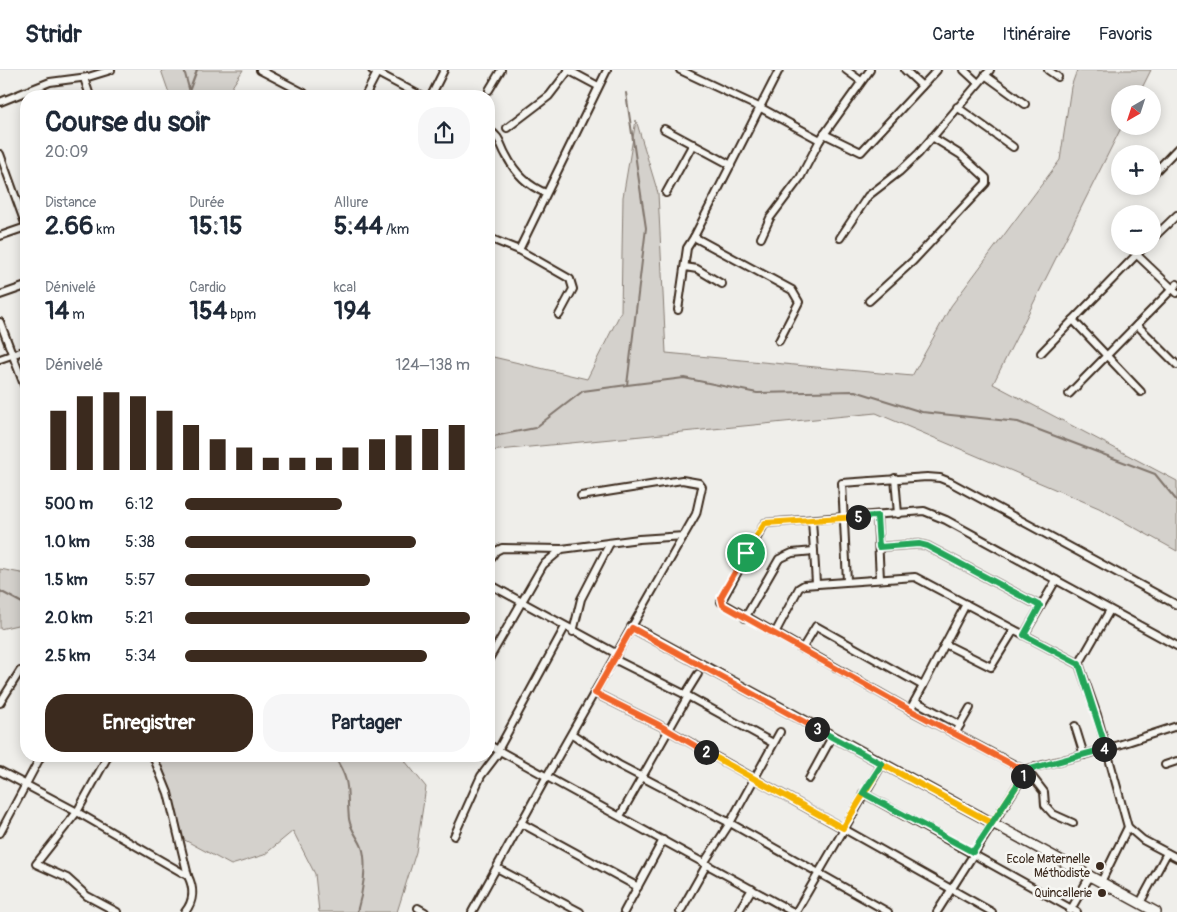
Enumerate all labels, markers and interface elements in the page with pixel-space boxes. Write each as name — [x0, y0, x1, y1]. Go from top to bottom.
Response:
text: Stridr — [25, 20, 82, 49]
text: Carte — [932, 23, 974, 46]
text: Itinéraire — [1002, 23, 1070, 46]
text: Favoris — [1098, 23, 1152, 46]
north arrow — [1111, 85, 1161, 135]
map controls — [1111, 85, 1161, 255]
text: Course du soir — [45, 105, 210, 140]
button: share — [418, 107, 470, 159]
text: 20:09 — [45, 142, 88, 162]
button: + — [1111, 145, 1161, 195]
text: Distance — [45, 194, 96, 211]
text: Durée — [189, 194, 224, 211]
text: Allure — [334, 194, 368, 211]
button: − — [1111, 205, 1161, 255]
text: 2.66 — [45, 211, 94, 242]
text: 15:15 — [189, 211, 243, 242]
text: 5:44 — [334, 211, 383, 242]
text: km — [94, 221, 115, 238]
text: /km — [383, 221, 409, 238]
text: Dénivelé — [45, 279, 96, 296]
text: Cardio — [189, 279, 226, 296]
text: kcal — [334, 279, 356, 296]
text: 14 — [45, 296, 69, 327]
text: 154 — [189, 296, 227, 327]
text: 194 — [334, 296, 371, 327]
text: m — [69, 306, 85, 323]
text: bpm — [227, 306, 256, 323]
text: Dénivelé — [45, 355, 103, 375]
text: 124–138 m — [395, 355, 470, 375]
text: 500 m — [45, 494, 93, 514]
text: 6:12 — [125, 494, 154, 514]
pin: 5 — [846, 504, 870, 530]
text: 5 — [855, 509, 862, 526]
text: 1.0 km — [45, 532, 90, 552]
text: 5:38 — [125, 532, 155, 552]
pin — [725, 532, 767, 574]
icon: arrive — [732, 539, 760, 567]
text: 1.5 km — [45, 570, 88, 590]
text: 5:57 — [125, 570, 155, 590]
text: 2.0 km — [45, 608, 93, 628]
text: 5:21 — [125, 608, 153, 628]
text: 2.5 km — [45, 646, 90, 666]
text: 5:34 — [125, 646, 156, 666]
button: Enregistrer — [45, 694, 253, 752]
button: Partager — [263, 694, 470, 752]
pin: 3 — [804, 716, 830, 742]
text: 3 — [814, 721, 821, 738]
pin: 4 — [1092, 736, 1116, 762]
pin: 2 — [694, 740, 718, 764]
text: 4 — [1100, 741, 1109, 758]
text: 2 — [703, 744, 710, 761]
pin: 1 — [1010, 764, 1036, 788]
text: 1 — [1021, 768, 1026, 785]
place label: Ecole Maternelle Méthodiste — [1007, 852, 1090, 881]
marker: Ecole Maternelle Méthodiste — [1094, 860, 1106, 872]
place label: Quincallerie — [1034, 886, 1092, 901]
marker: Quincallerie — [1096, 887, 1108, 899]

